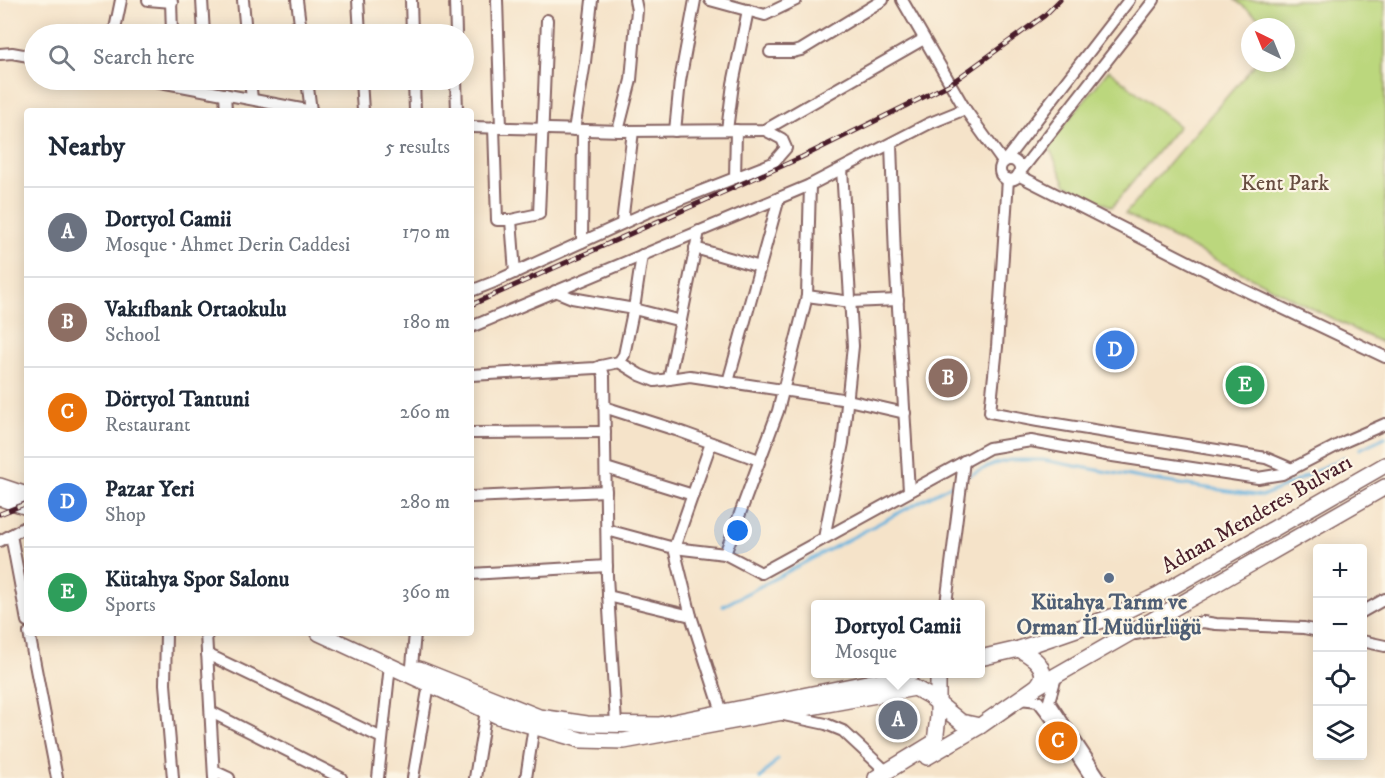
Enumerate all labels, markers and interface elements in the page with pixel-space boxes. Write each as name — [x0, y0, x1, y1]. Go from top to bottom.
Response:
north arrow — [1241, 18, 1295, 72]
search box — [24, 24, 474, 90]
icon: search — [45, 41, 78, 74]
text: Search here — [93, 44, 195, 71]
text: Nearby — [48, 131, 125, 164]
text: 5 results — [385, 135, 450, 160]
park label: Kent Park — [1241, 170, 1329, 197]
text: Dortyol Camii — [105, 206, 231, 233]
text: A — [61, 220, 74, 245]
text: 170 m — [402, 220, 450, 245]
text: Mosque · Ahmet Derin Caddesi — [105, 233, 350, 258]
text: Vakıfbank Ortaokulu — [105, 296, 287, 323]
text: B — [61, 310, 74, 335]
text: 180 m — [403, 310, 450, 335]
text: School — [105, 323, 160, 348]
pin: D — [1096, 328, 1134, 372]
pin: B — [928, 356, 968, 400]
pin: E — [1226, 362, 1264, 408]
text: Dörtyol Tantuni — [105, 386, 250, 413]
text: C — [61, 400, 74, 425]
text: 260 m — [400, 400, 450, 425]
text: Restaurant — [105, 413, 190, 438]
street label: Adnan Menderes Bulvarı — [1157, 449, 1357, 580]
text: Pazar Yeri — [105, 476, 194, 503]
text: D — [60, 490, 75, 515]
text: 280 m — [400, 490, 450, 515]
text: Shop — [105, 503, 146, 528]
your location — [723, 516, 752, 545]
map controls — [1313, 544, 1367, 760]
button: + — [1313, 544, 1367, 598]
text: Kütahya Spor Salonu — [105, 566, 289, 593]
marker: Kütahya Tarım ve Orman İl Müdürlüğü — [1102, 571, 1116, 585]
text: E — [60, 580, 75, 605]
text: 360 m — [402, 580, 450, 605]
place label: Kütahya Tarım ve Orman İl Müdürlüğü — [1017, 589, 1202, 641]
text: Sports — [105, 593, 156, 618]
button: − — [1313, 598, 1367, 652]
popup — [811, 600, 985, 678]
text: Dortyol Camii — [835, 613, 961, 640]
text: Mosque — [835, 640, 897, 665]
button: locate — [1313, 652, 1367, 706]
pin: A — [878, 698, 918, 742]
button: layers — [1313, 706, 1367, 760]
pin: C — [1038, 718, 1078, 764]

